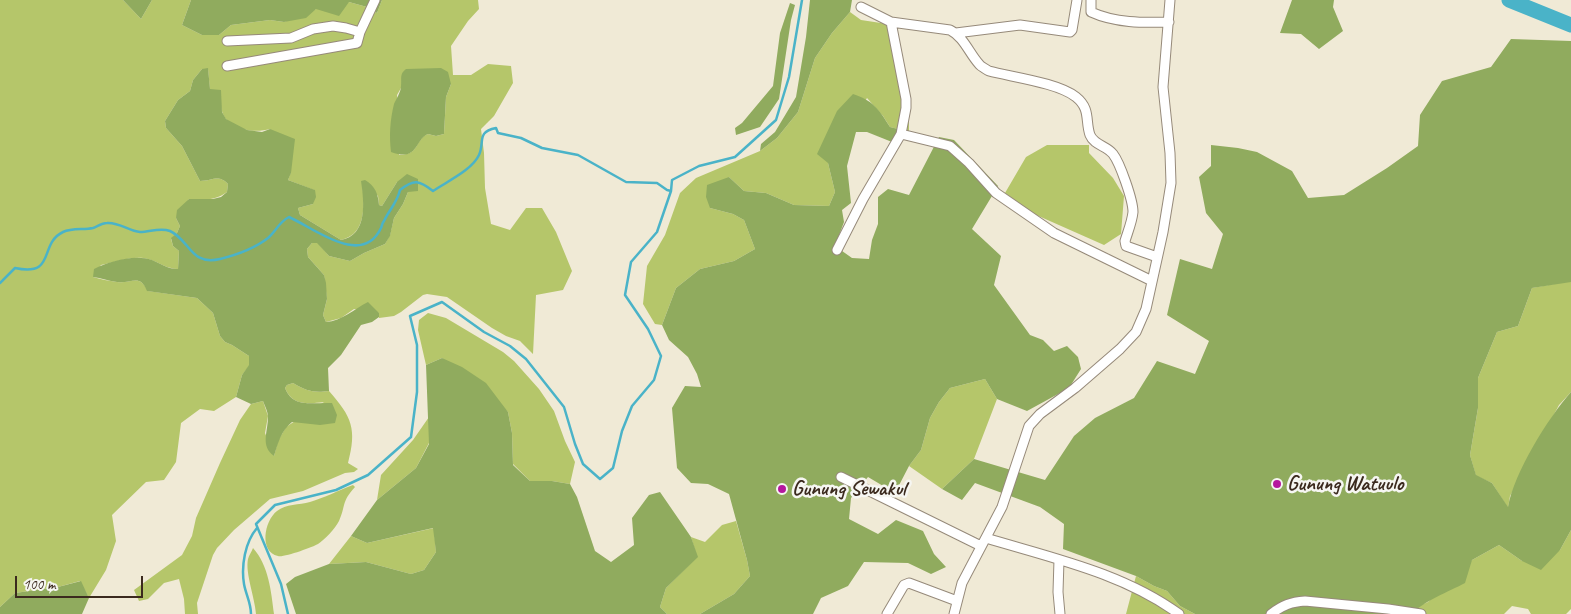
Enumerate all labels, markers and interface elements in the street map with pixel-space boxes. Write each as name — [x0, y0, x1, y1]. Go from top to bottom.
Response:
place label: Gunung Watuulo — [1287, 471, 1403, 497]
place label: Gunung Sewakul — [792, 476, 906, 502]
marker: Gunung Watuulo — [1271, 478, 1283, 490]
marker: Gunung Sewakul — [776, 483, 788, 495]
scale bar — [18, 566, 145, 598]
text: 100 m — [23, 575, 55, 594]

